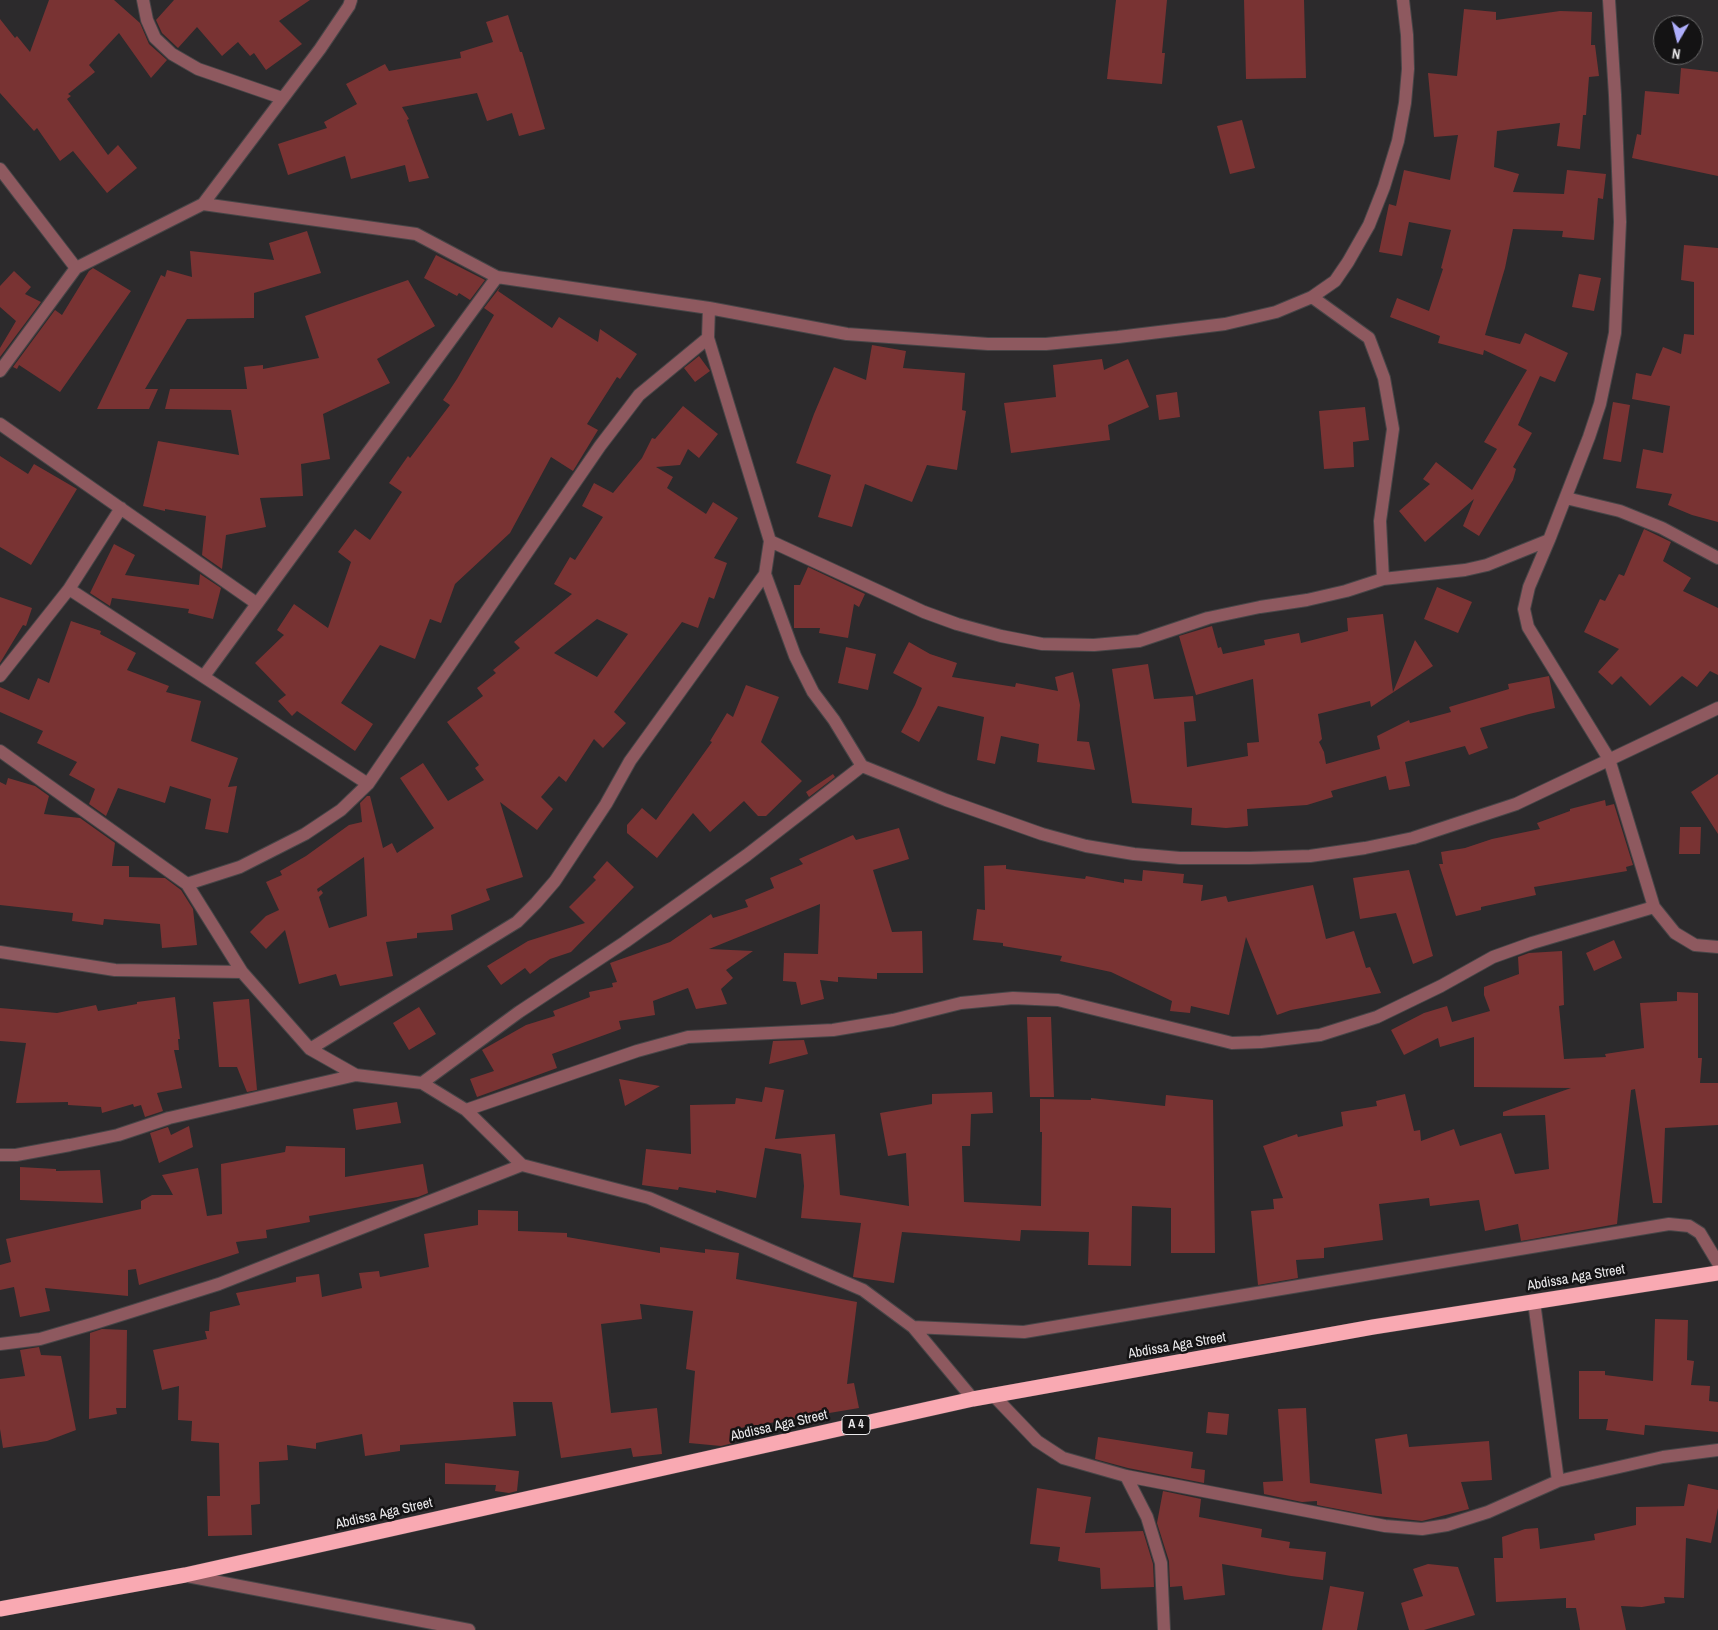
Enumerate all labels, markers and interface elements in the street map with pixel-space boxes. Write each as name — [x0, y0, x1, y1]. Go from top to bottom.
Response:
north arrow — [1653, 15, 1703, 65]
text: N — [1671, 44, 1681, 63]
street label: Abdissa Aga Street — [1526, 1261, 1626, 1295]
street label: Abdissa Aga Street — [1127, 1329, 1227, 1363]
street label: Abdissa Aga Street — [729, 1407, 829, 1445]
road number: A 4 — [842, 1416, 870, 1434]
street label: Abdissa Aga Street — [334, 1495, 434, 1533]

